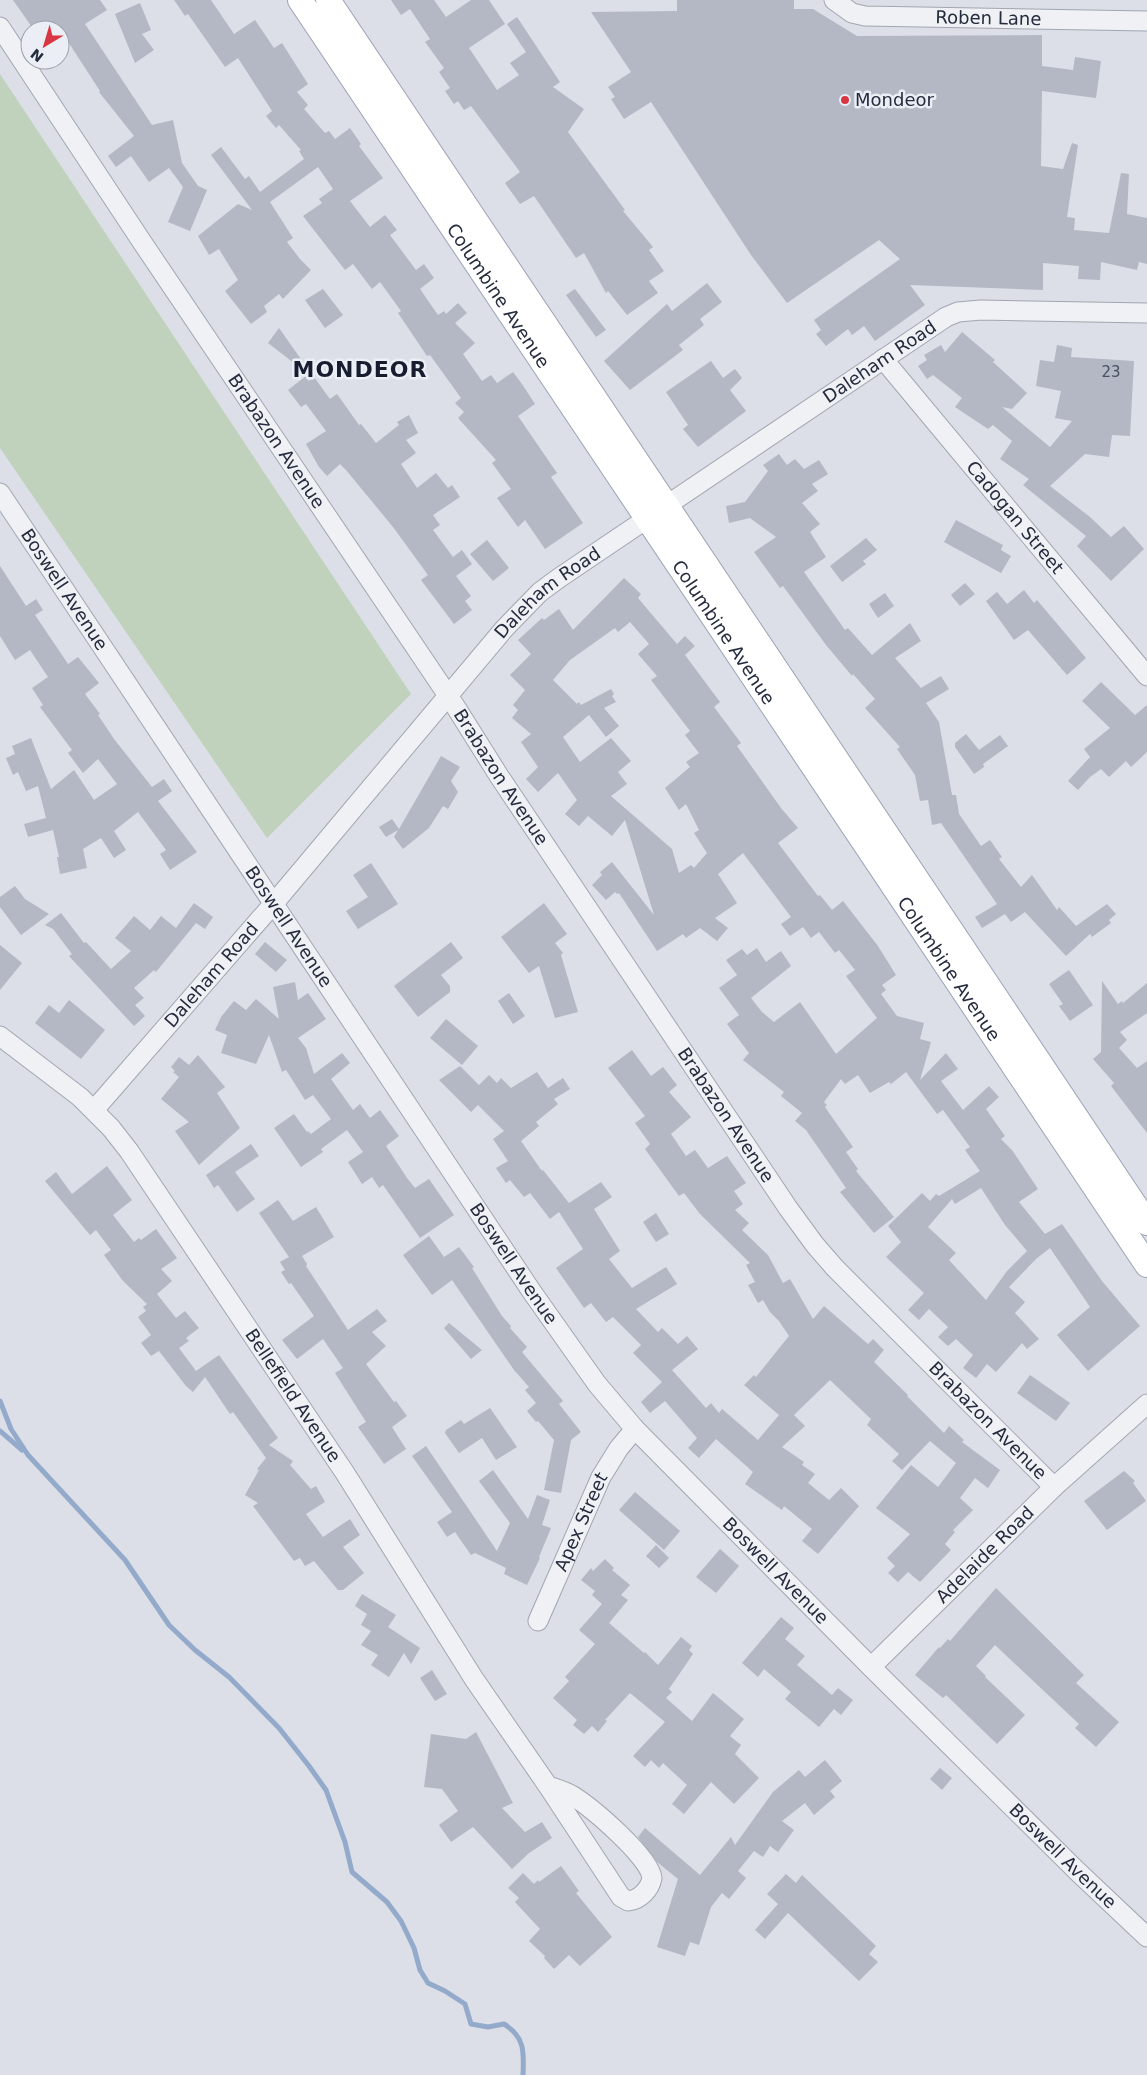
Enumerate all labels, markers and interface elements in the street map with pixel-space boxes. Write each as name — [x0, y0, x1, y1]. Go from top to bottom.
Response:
street label: Roben Lane — [935, 6, 1042, 29]
north arrow — [20, 20, 70, 70]
text: N — [27, 45, 47, 65]
place label: Mondeor — [855, 89, 934, 110]
marker: Mondeor — [839, 94, 851, 106]
street label: Columbine Avenue — [443, 219, 554, 372]
street label: Daleham Road — [819, 316, 940, 407]
district label: MONDEOR — [293, 357, 427, 382]
house number: 23 — [1101, 363, 1121, 381]
street label: Brabazon Avenue — [224, 370, 330, 512]
street label: Cadogan Street — [962, 456, 1068, 578]
street label: Boswell Avenue — [17, 525, 113, 654]
street label: Daleham Road — [490, 542, 604, 642]
street label: Columbine Avenue — [668, 556, 780, 708]
street label: Brabazon Avenue — [450, 705, 553, 849]
street label: Boswell Avenue — [241, 862, 337, 991]
street label: Columbine Avenue — [893, 892, 1005, 1045]
street label: Daleham Road — [160, 918, 262, 1031]
street label: Brabazon Avenue — [674, 1043, 779, 1186]
street label: Boswell Avenue — [466, 1199, 562, 1328]
street label: Bellefield Avenue — [241, 1325, 346, 1466]
street label: Brabazon Avenue — [925, 1357, 1051, 1484]
street label: Apex Street — [550, 1468, 611, 1574]
street label: Adelaide Road — [931, 1502, 1038, 1607]
street label: Boswell Avenue — [719, 1513, 833, 1628]
street label: Boswell Avenue — [1005, 1799, 1121, 1913]

